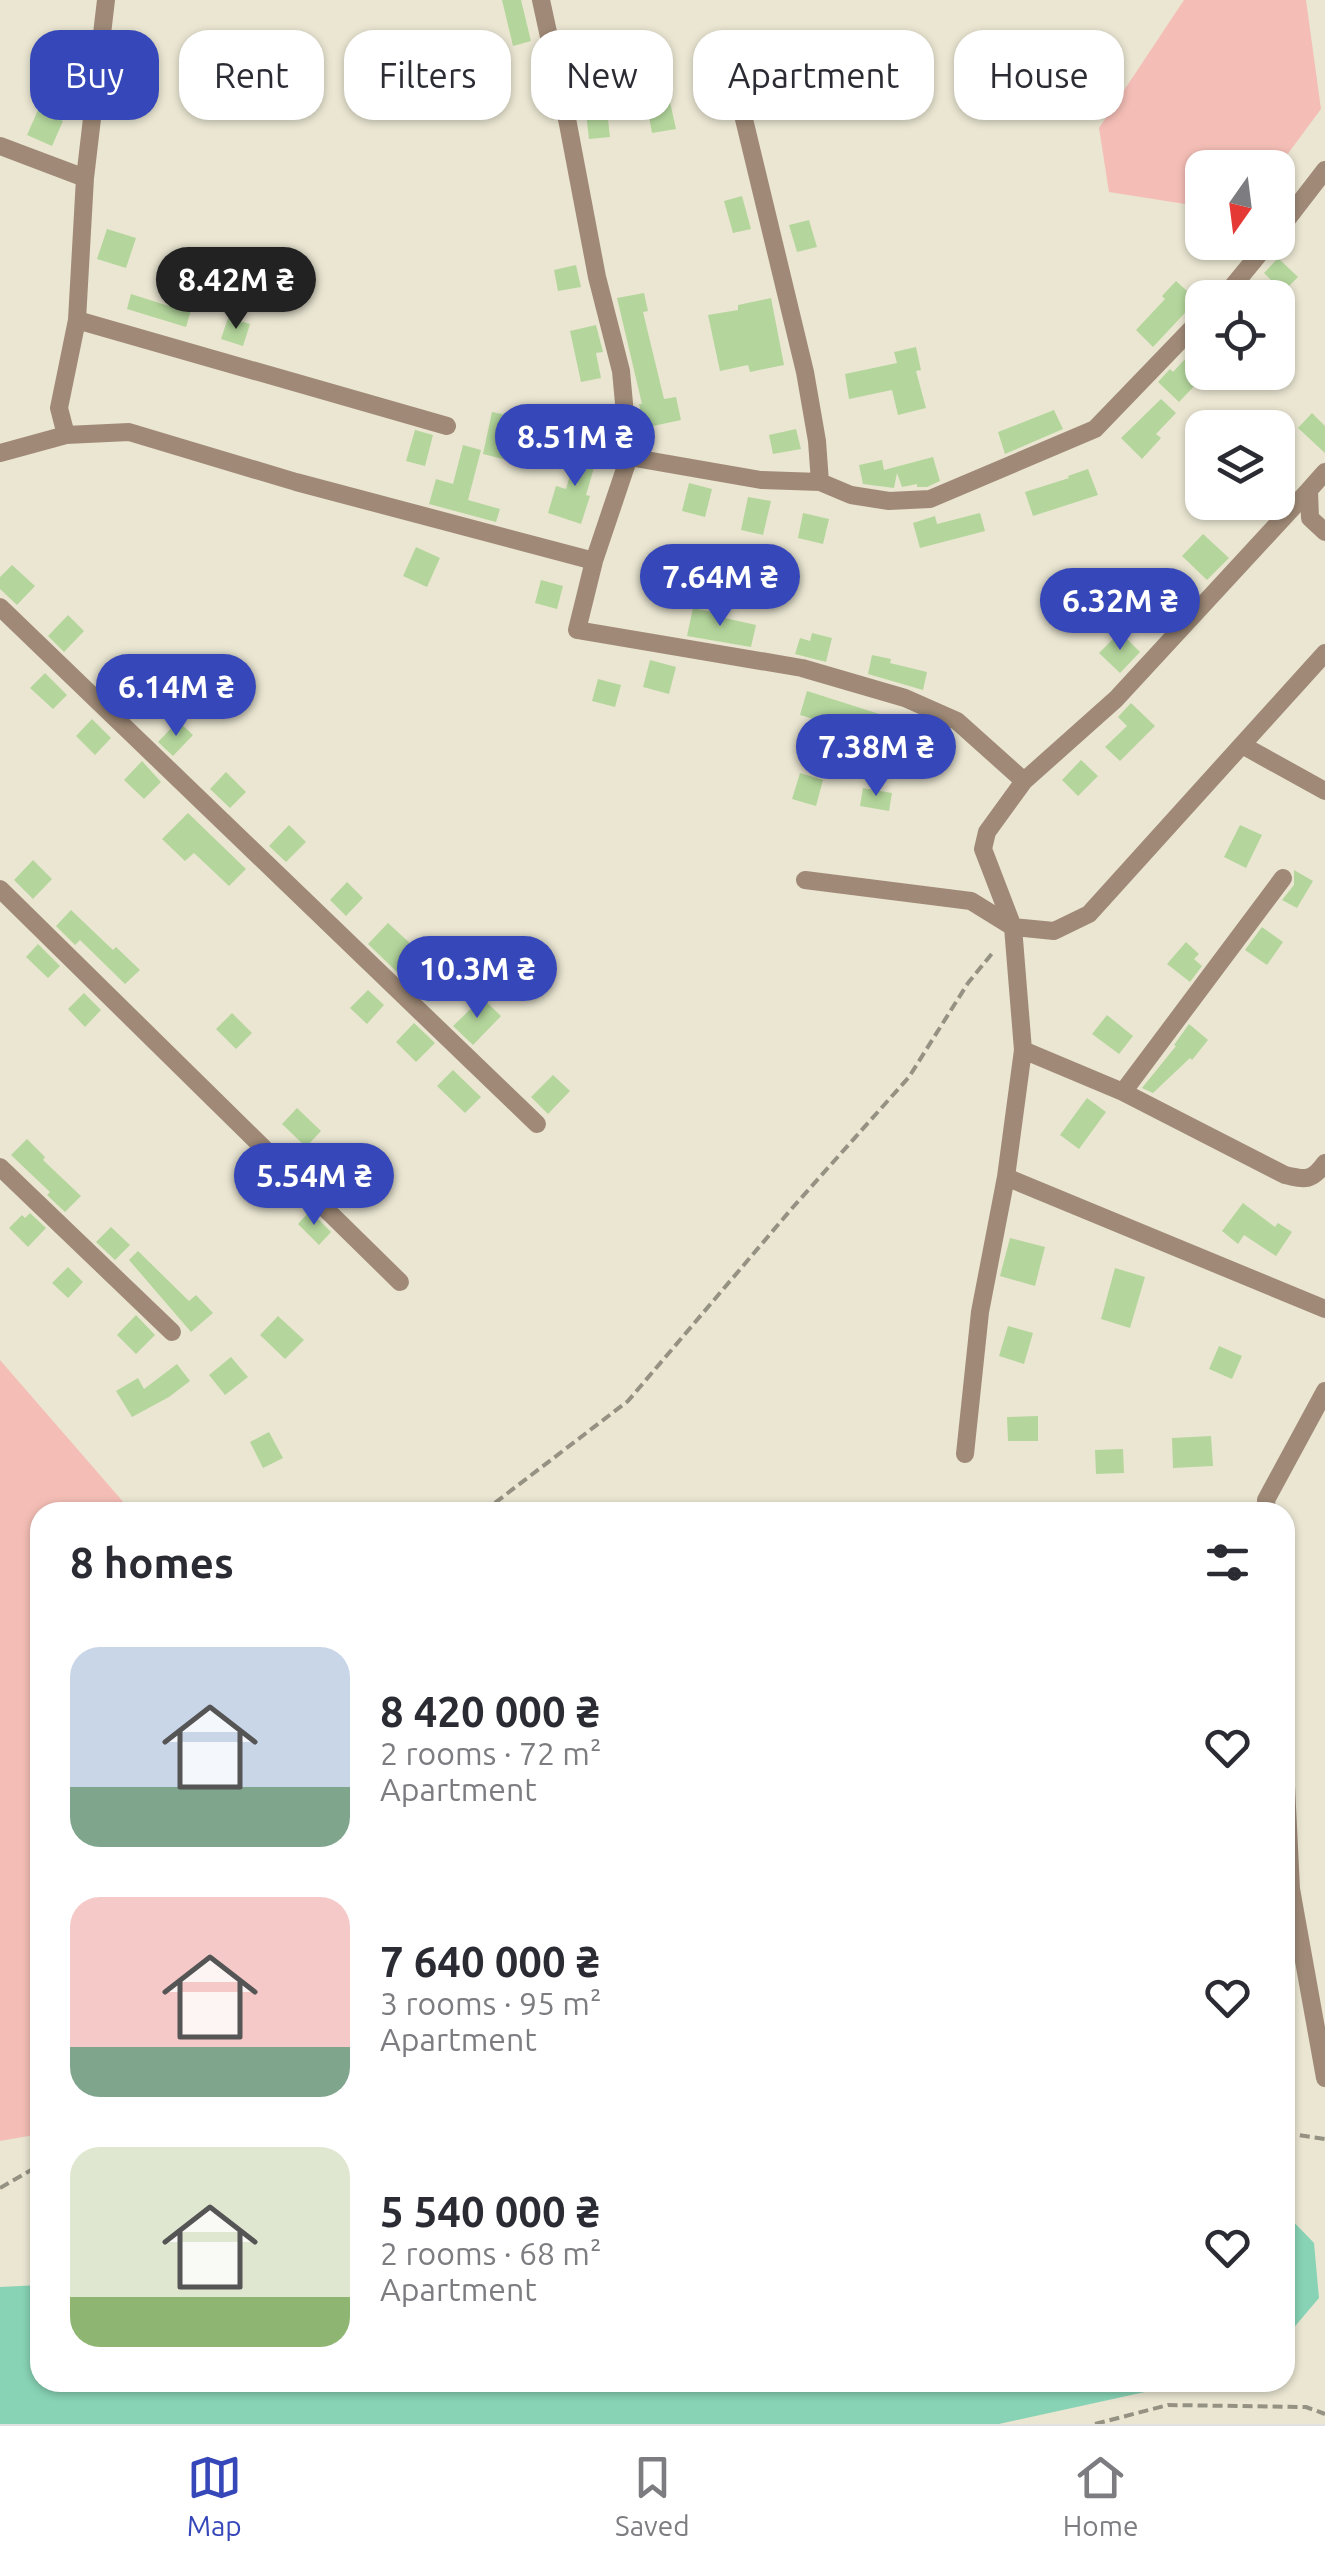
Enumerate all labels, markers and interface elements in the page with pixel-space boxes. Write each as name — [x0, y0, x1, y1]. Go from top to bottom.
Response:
chip: Buy — [30, 30, 159, 120]
chip: Rent — [179, 30, 324, 120]
chip: Filters — [344, 30, 511, 120]
chip: New — [531, 30, 673, 120]
chip: Apartment — [693, 30, 934, 120]
chip: House — [954, 30, 1124, 120]
north arrow — [1185, 150, 1295, 260]
map controls — [1185, 150, 1295, 520]
pin: 8.42M ₴ — [144, 247, 328, 332]
text: 8.42M ₴ — [178, 261, 294, 297]
button: locate — [1185, 280, 1295, 390]
pin: 8.51M ₴ — [483, 404, 667, 489]
button: layers — [1185, 410, 1295, 520]
text: 8.51M ₴ — [517, 418, 633, 454]
pin: 7.64M ₴ — [628, 544, 812, 629]
text: 7.64M ₴ — [662, 558, 778, 594]
pin: 6.32M ₴ — [1028, 568, 1212, 653]
text: 6.32M ₴ — [1062, 582, 1178, 618]
pin: 6.14M ₴ — [84, 654, 268, 739]
text: 6.14M ₴ — [118, 668, 234, 704]
pin: 7.38M ₴ — [784, 714, 968, 799]
text: 7.38M ₴ — [818, 728, 934, 764]
pin: 10.3M ₴ — [385, 936, 569, 1021]
text: 10.3M ₴ — [419, 950, 535, 986]
pin: 5.54M ₴ — [222, 1143, 406, 1228]
text: 5.54M ₴ — [256, 1157, 372, 1193]
icon: filters — [1200, 1535, 1255, 1590]
text: 8 homes — [70, 1539, 234, 1586]
icon: home — [150, 1687, 270, 1807]
text: 8 420 000 ₴ — [380, 1688, 599, 1735]
icon: heart — [1200, 1720, 1255, 1775]
text: 2 rooms · 72 m² — [380, 1735, 601, 1771]
text: Apartment — [380, 1771, 537, 1807]
icon: home — [150, 1937, 270, 2057]
text: 7 640 000 ₴ — [380, 1938, 599, 1985]
icon: heart — [1200, 1970, 1255, 2025]
text: 3 rooms · 95 m² — [380, 1985, 601, 2021]
text: Apartment — [380, 2021, 537, 2057]
icon: home — [150, 2187, 270, 2307]
text: 5 540 000 ₴ — [380, 2188, 599, 2235]
icon: heart — [1200, 2220, 1255, 2275]
text: 2 rooms · 68 m² — [380, 2235, 601, 2271]
text: Apartment — [380, 2271, 537, 2307]
tab: Map — [187, 2450, 242, 2541]
tab: Saved — [615, 2450, 690, 2541]
tab: Home — [1063, 2450, 1138, 2541]

